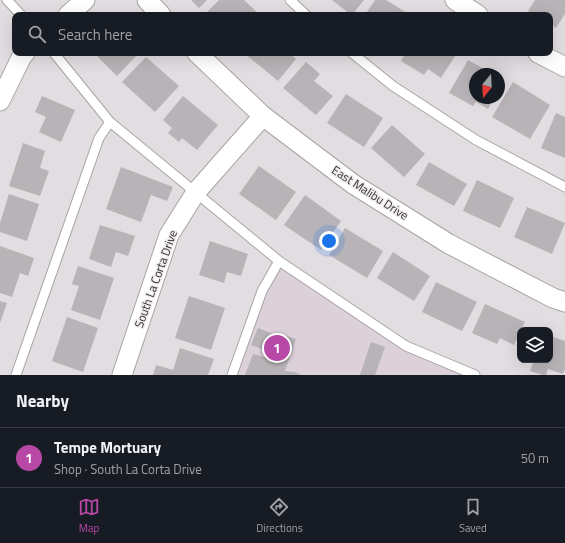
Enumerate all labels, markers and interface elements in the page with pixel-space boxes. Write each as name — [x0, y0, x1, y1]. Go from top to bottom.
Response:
search box — [12, 12, 553, 56]
icon: search — [26, 23, 48, 45]
text: Search here — [58, 23, 132, 46]
north arrow — [469, 68, 505, 104]
street label: East Malibu Drive — [328, 161, 412, 225]
street label: South La Corta Drive — [129, 227, 182, 330]
your location — [319, 231, 339, 251]
map controls — [517, 327, 553, 363]
button: layers — [517, 327, 553, 363]
pin: 1 — [264, 333, 290, 363]
text: Nearby — [16, 388, 69, 414]
text: Tempe Mortuary — [54, 436, 161, 459]
text: 1 — [25, 448, 33, 468]
text: 50 m — [521, 448, 549, 468]
text: Shop · South La Corta Drive — [54, 459, 202, 479]
tab: Map — [78, 496, 100, 536]
tab: Directions — [256, 496, 303, 536]
tab: Saved — [459, 496, 487, 536]

